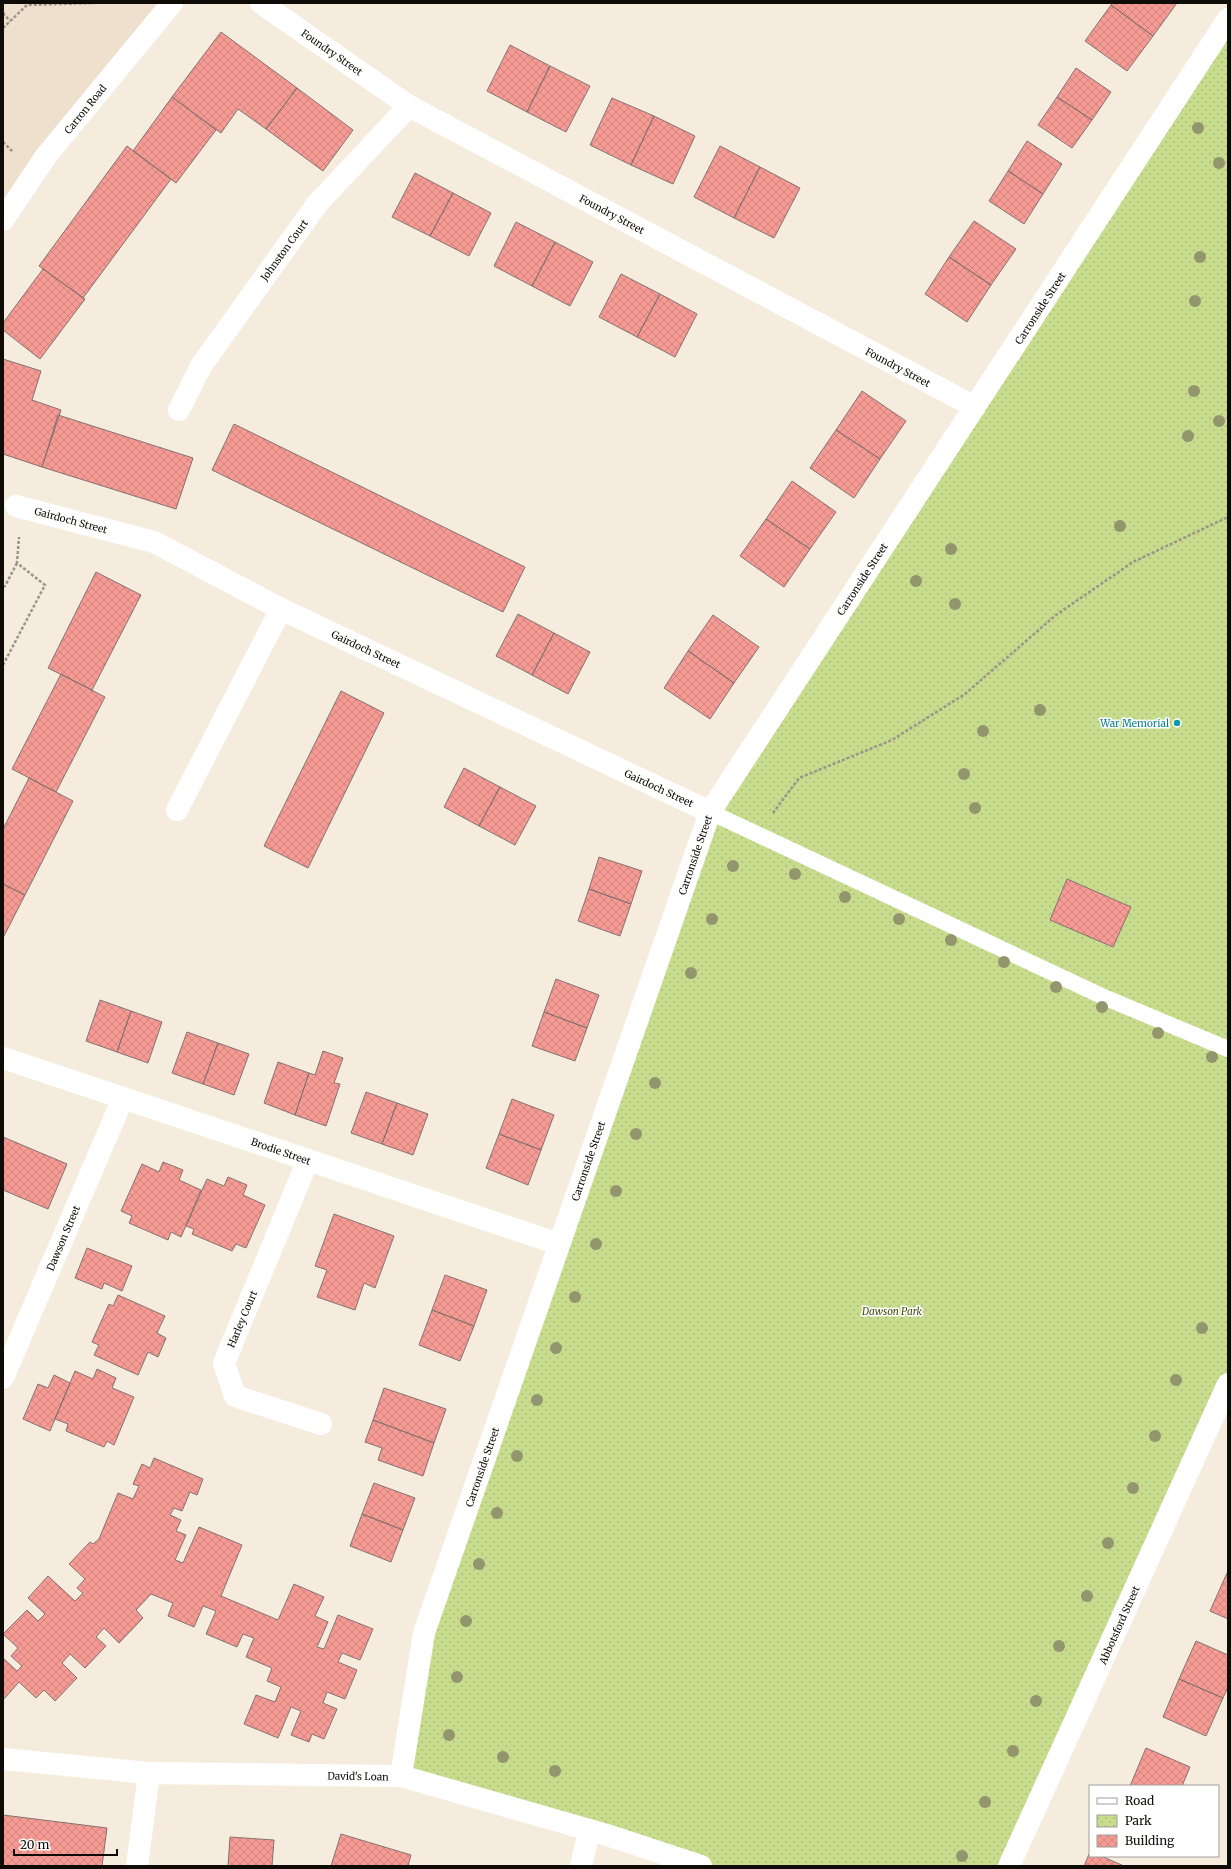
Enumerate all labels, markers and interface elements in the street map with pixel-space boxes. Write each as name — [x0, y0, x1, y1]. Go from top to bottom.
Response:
street label: Foundry Street — [299, 26, 365, 78]
street label: Carron Road — [62, 82, 109, 137]
street label: Foundry Street — [577, 192, 647, 237]
street label: Johnston Court — [257, 217, 311, 284]
street label: Carronside Street — [1012, 270, 1069, 347]
street label: Foundry Street — [863, 345, 933, 390]
street label: Gairdoch Street — [33, 505, 109, 536]
street label: Carronside Street — [834, 541, 891, 618]
street label: Gairdoch Street — [329, 628, 402, 671]
place label: War Memorial — [1099, 717, 1169, 730]
marker: War Memorial — [1172, 718, 1182, 728]
street label: Gairdoch Street — [622, 767, 695, 810]
street label: Carronside Street — [676, 813, 715, 897]
street label: Carronside Street — [569, 1119, 608, 1203]
street label: Brodie Street — [249, 1135, 313, 1168]
street label: Dawson Street — [44, 1203, 83, 1273]
street label: Harley Court — [225, 1289, 260, 1350]
park label: Dawson Park — [861, 1305, 923, 1318]
street label: Carronside Street — [463, 1425, 502, 1509]
street label: Abbotsford Street — [1096, 1584, 1143, 1667]
street label: David's Loan — [327, 1769, 389, 1784]
legend — [1089, 1785, 1219, 1857]
text: Road — [1125, 1793, 1154, 1808]
text: Park — [1125, 1813, 1152, 1828]
scale bar — [14, 1831, 117, 1857]
text: Building — [1125, 1833, 1175, 1848]
text: 20 m — [20, 1837, 49, 1852]

